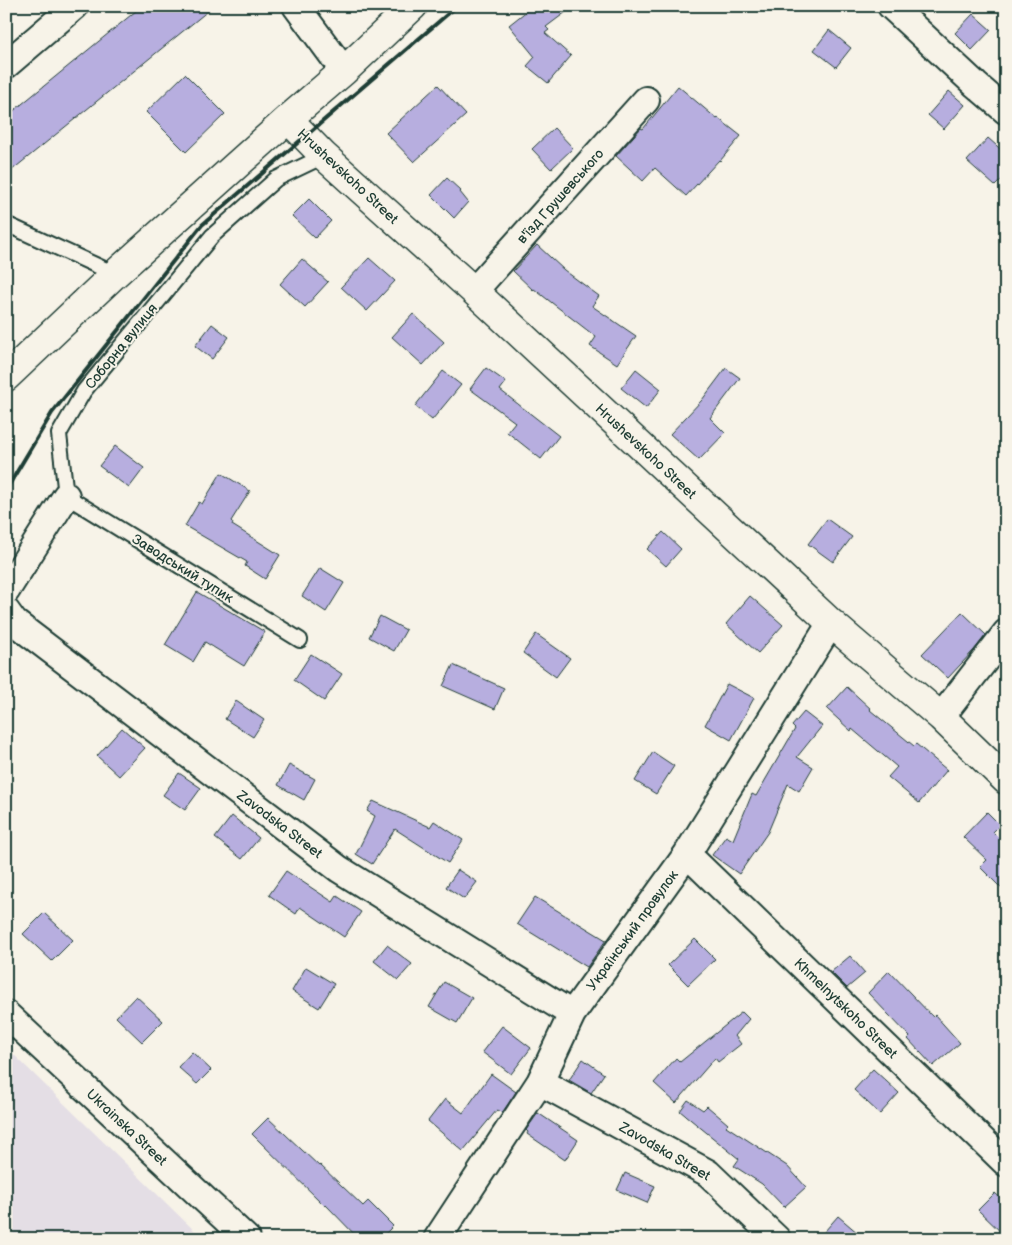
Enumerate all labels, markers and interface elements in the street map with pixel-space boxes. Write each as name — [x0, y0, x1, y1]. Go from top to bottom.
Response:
street label: Hrushevskoho Street — [294, 125, 402, 228]
street label: в'їзд Грушевського — [513, 145, 607, 247]
street label: Соборна вулиця — [82, 300, 161, 393]
street label: Hrushevskoho Street — [592, 400, 700, 503]
street label: Заводський тупик — [129, 530, 237, 607]
street label: Zavodska Street — [233, 786, 326, 862]
street label: Український провулок — [583, 866, 682, 994]
street label: Khmelnytskoho Street — [790, 955, 901, 1063]
street label: Ukrainska Street — [83, 1086, 171, 1170]
street label: Zavodska Street — [615, 1118, 714, 1185]

